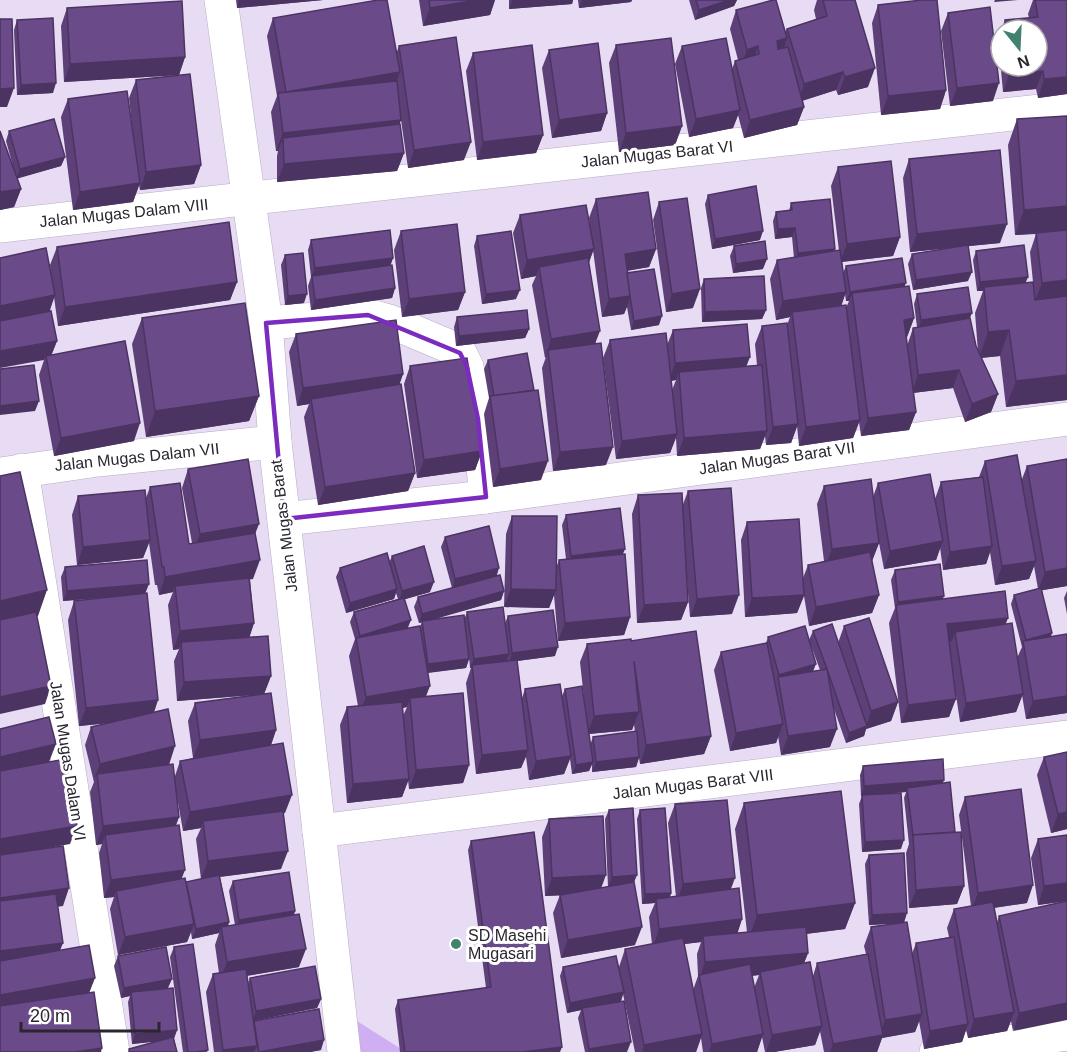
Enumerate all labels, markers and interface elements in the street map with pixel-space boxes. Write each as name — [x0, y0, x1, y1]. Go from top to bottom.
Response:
north arrow — [989, 18, 1049, 78]
text: N — [1015, 52, 1032, 72]
street label: Jalan Mugas Barat VI — [580, 138, 734, 170]
street label: Jalan Mugas Dalam VIII — [39, 196, 209, 230]
street label: Jalan Mugas Barat VII — [698, 439, 856, 477]
street label: Jalan Mugas Dalam VII — [54, 440, 220, 474]
street label: Jalan Mugas Barat — [267, 458, 301, 593]
street label: Jalan Mugas Dalam VI — [47, 680, 89, 842]
street label: Jalan Mugas Barat VIII — [612, 766, 774, 802]
place label: SD Masehi Mugasari — [468, 927, 546, 962]
marker: SD Masehi Mugasari — [449, 937, 463, 951]
scale bar — [21, 995, 159, 1033]
text: 20 m — [30, 1006, 70, 1026]

